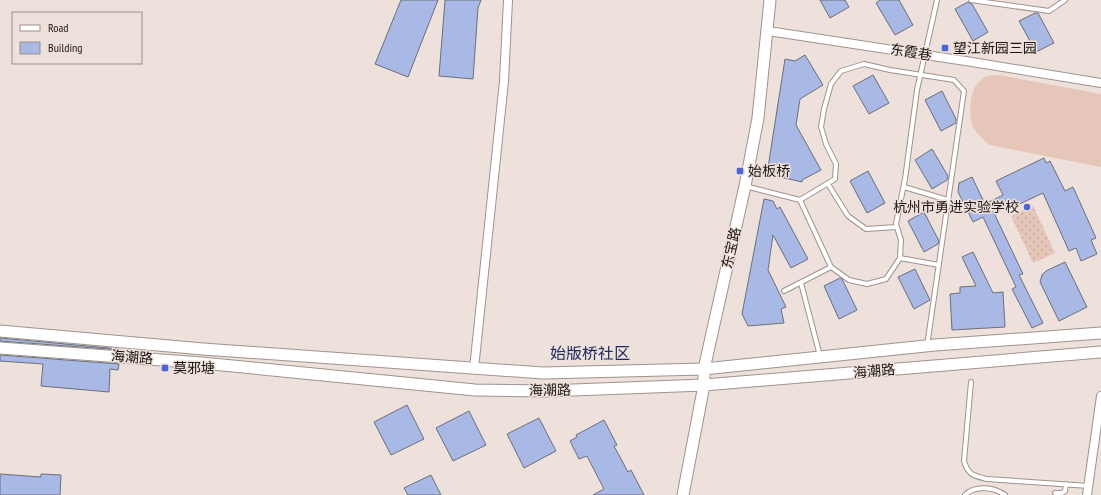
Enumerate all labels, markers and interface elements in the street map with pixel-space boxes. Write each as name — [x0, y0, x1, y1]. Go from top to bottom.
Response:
legend — [12, 12, 142, 64]
text: Road — [48, 20, 68, 35]
place label: 望江新园三园 — [953, 39, 1037, 57]
text: Building — [48, 40, 83, 55]
street label: 东霞巷 — [889, 40, 933, 64]
marker: 望江新园三园 — [940, 43, 950, 53]
place label: 始板桥 — [748, 162, 790, 180]
marker: 始板桥 — [735, 166, 745, 176]
place label: 杭州市勇进实验学校 — [893, 198, 1019, 216]
marker: 杭州市勇进实验学校 — [1022, 202, 1032, 212]
street label: 东宝路 — [718, 226, 744, 270]
district label: 始版桥社区 — [550, 343, 630, 363]
street label: 海潮路 — [110, 347, 154, 367]
place label: 莫邪塘 — [173, 359, 215, 377]
street label: 海潮路 — [852, 360, 896, 382]
marker: 莫邪塘 — [160, 363, 170, 373]
street label: 海潮路 — [529, 381, 571, 399]

